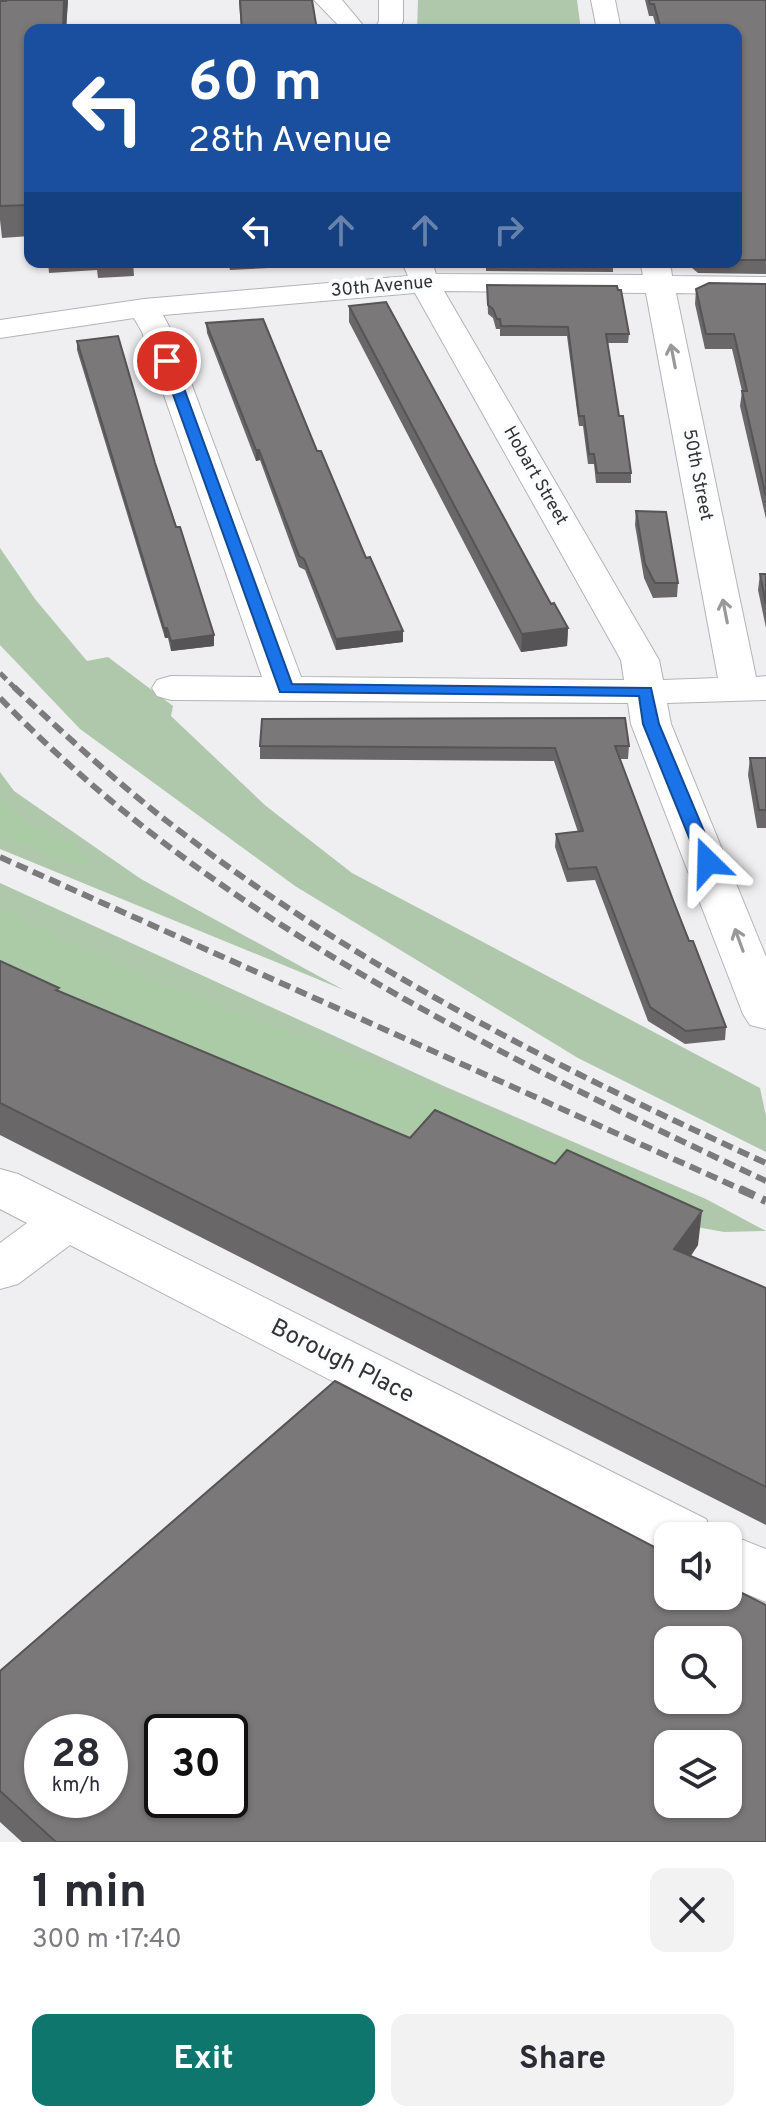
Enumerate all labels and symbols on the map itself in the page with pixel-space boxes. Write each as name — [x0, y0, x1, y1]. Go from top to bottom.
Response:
street label: 30th Avenue — [330, 271, 434, 303]
pin — [133, 327, 201, 395]
one-way arrow — [665, 344, 680, 369]
street label: Hobart Street — [497, 422, 573, 530]
street label: 50th Street — [677, 427, 717, 523]
one-way arrow — [717, 599, 732, 624]
position arrow — [666, 820, 750, 904]
one-way arrow — [731, 929, 745, 953]
street label: Borough Place — [265, 1313, 419, 1411]
speed limit sign: 30 — [144, 1714, 248, 1818]

